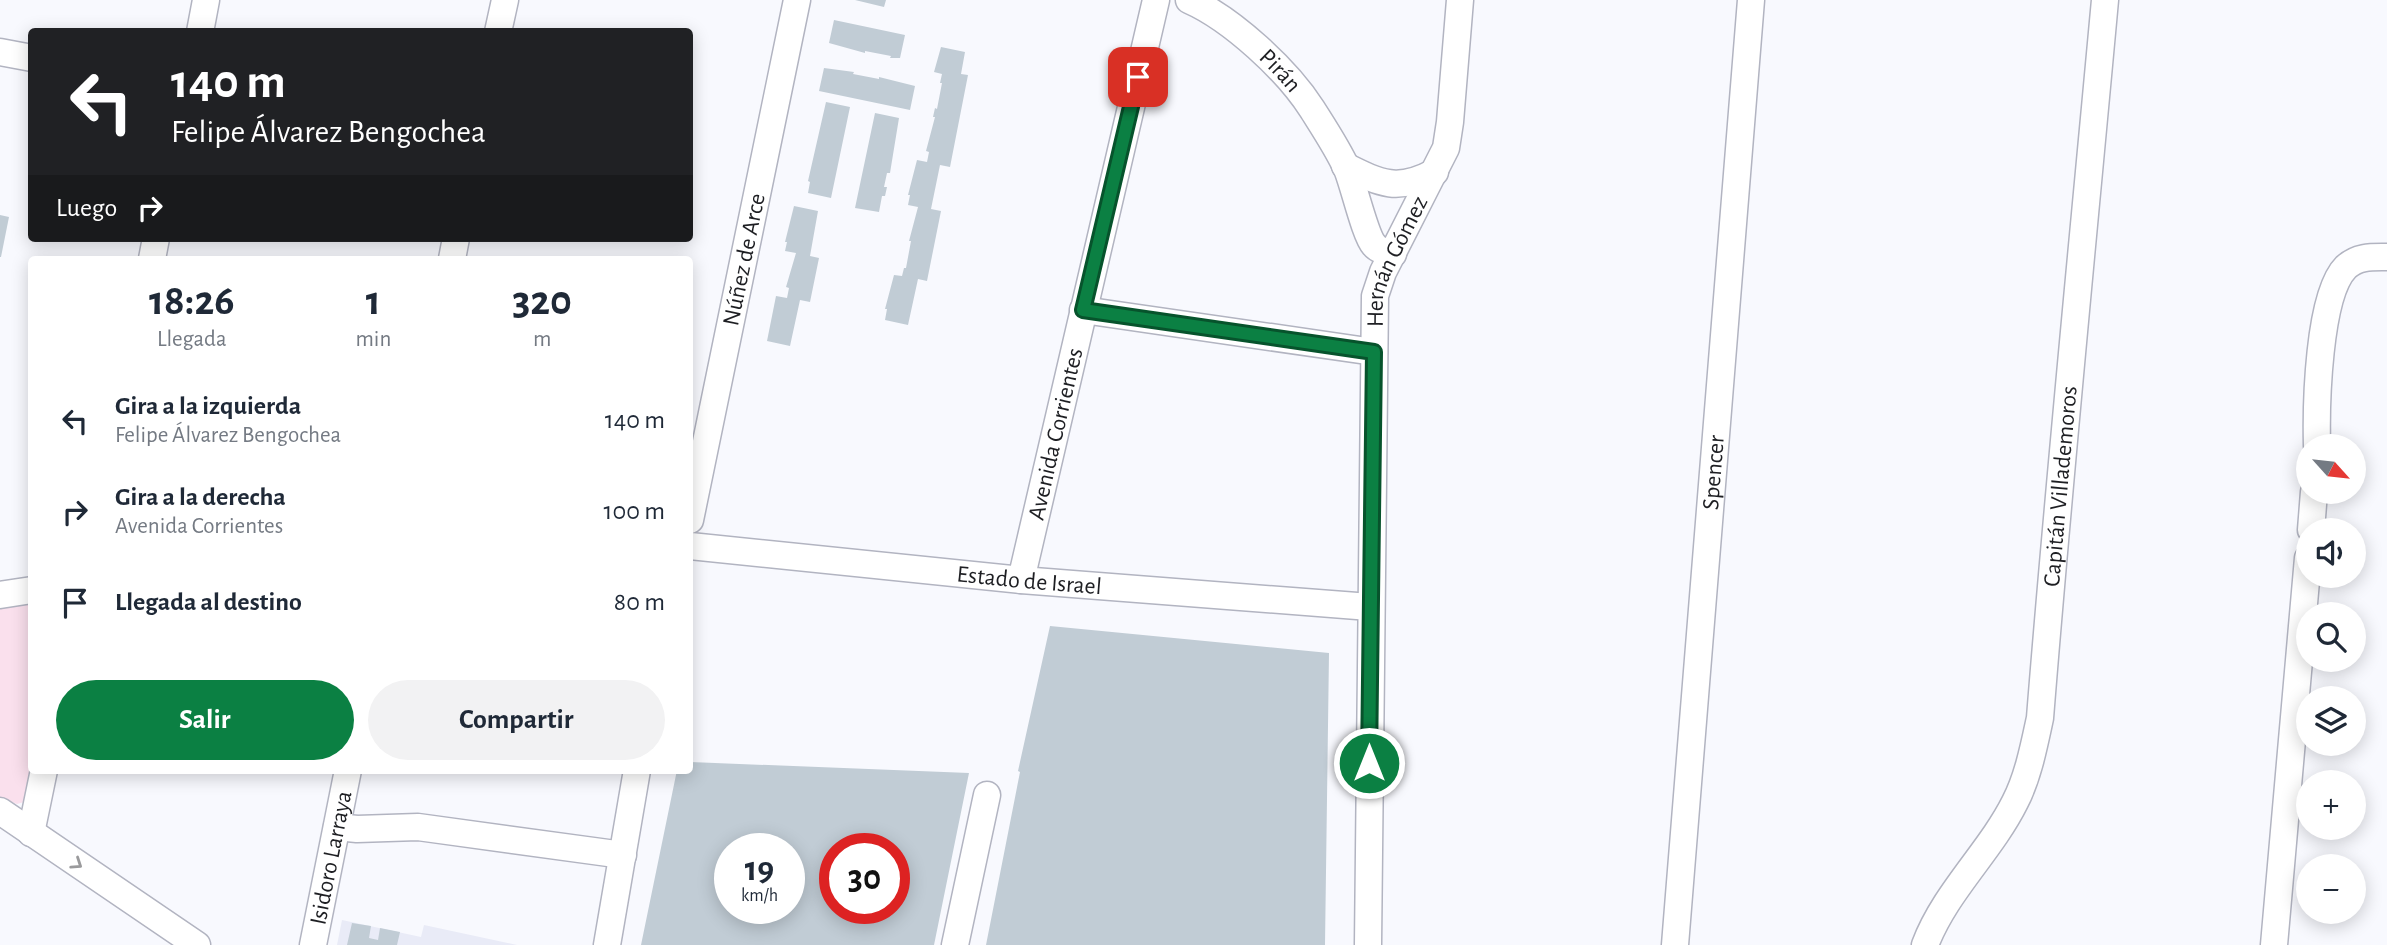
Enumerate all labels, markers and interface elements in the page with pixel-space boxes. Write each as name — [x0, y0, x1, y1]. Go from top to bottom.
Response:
street label: Pirán — [1254, 45, 1305, 97]
pin — [1108, 47, 1168, 107]
icon: left — [56, 56, 147, 147]
text: 140 m — [171, 58, 286, 107]
icon: arrive — [1119, 58, 1157, 96]
text: Felipe Álvarez Bengochea — [171, 116, 486, 148]
icon: right — [131, 189, 169, 227]
street label: Núñez de Arce — [719, 191, 770, 328]
street label: Hernán Gómez — [1364, 192, 1433, 327]
text: Luego — [56, 195, 117, 221]
text: 18:26 — [149, 280, 234, 322]
text: 1 — [366, 280, 381, 322]
text: 320 — [512, 280, 572, 322]
text: Llegada — [157, 328, 227, 351]
text: min — [355, 328, 391, 351]
text: m — [533, 328, 551, 351]
street label: Avenida Corrientes — [1024, 346, 1088, 522]
street label: Capitán Villademoros — [2040, 385, 2082, 588]
text: Gira a la izquierda — [115, 393, 301, 419]
icon: left — [56, 402, 94, 440]
text: 140 m — [605, 407, 665, 433]
text: Felipe Álvarez Bengochea — [115, 424, 341, 447]
street label: Spencer — [1699, 434, 1729, 511]
north arrow — [2296, 434, 2366, 504]
map controls — [2296, 434, 2366, 924]
text: Gira a la derecha — [115, 484, 286, 510]
icon: right — [56, 493, 94, 531]
text: 100 m — [604, 498, 665, 524]
text: Avenida Corrientes — [115, 515, 283, 538]
button: sound — [2296, 518, 2366, 588]
street label: Estado de Israel — [956, 562, 1103, 599]
icon: arrive — [56, 584, 94, 622]
text: Llegada al destino — [115, 589, 302, 615]
text: 80 m — [614, 589, 665, 615]
button: search — [2296, 602, 2366, 672]
button: Salir — [56, 680, 354, 760]
button: Compartir — [368, 680, 665, 760]
button: layers — [2296, 686, 2366, 756]
position arrow — [1332, 726, 1406, 800]
button: + — [2296, 770, 2366, 840]
street label: Isidoro Larraya — [306, 789, 357, 927]
speed limit sign: 30 — [819, 833, 910, 924]
text: 19 — [745, 852, 774, 887]
button: − — [2296, 854, 2366, 924]
one-way arrow — [69, 855, 82, 868]
text: km/h — [741, 887, 778, 905]

